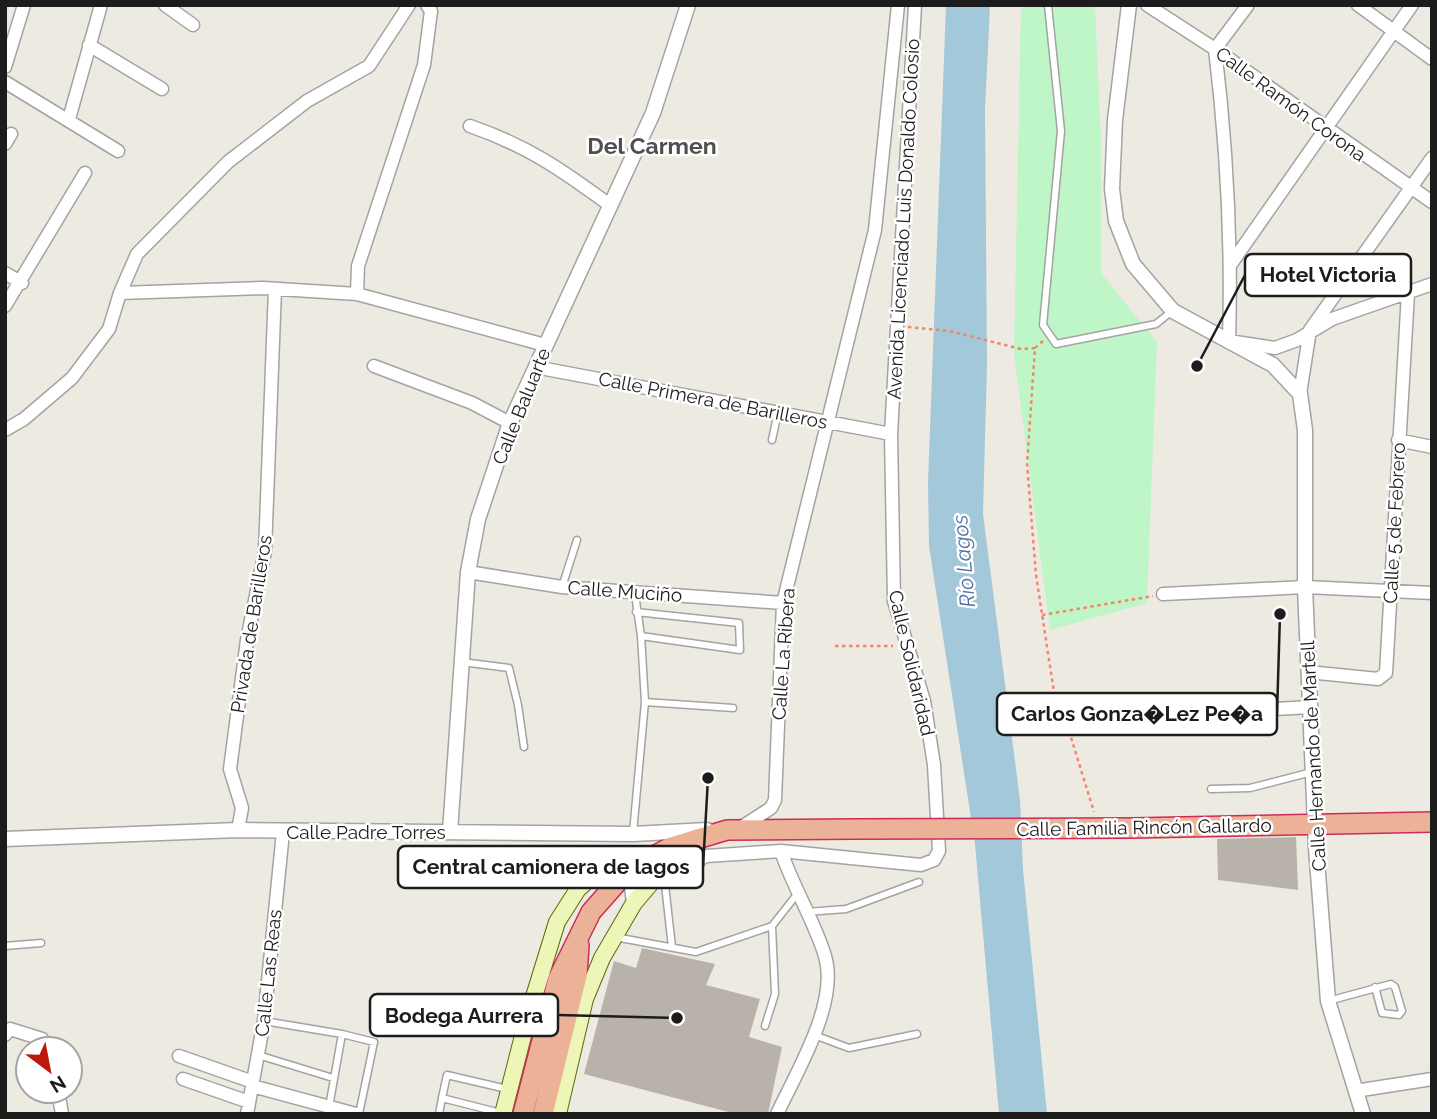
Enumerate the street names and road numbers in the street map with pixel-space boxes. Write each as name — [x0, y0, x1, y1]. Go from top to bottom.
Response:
street label: Avenida Licenciado Luis Donaldo Colosio — [883, 38, 923, 400]
street label: Calle Ramón Corona — [1212, 42, 1370, 166]
street label: Calle Baluarte — [488, 345, 554, 467]
street label: Calle Primera de Barilleros — [597, 367, 829, 433]
street label: Calle 5 de Febrero — [1379, 442, 1409, 604]
street label: Privada de Barilleros — [226, 533, 276, 715]
street label: Calle Muciño — [567, 576, 683, 606]
street label: Calle La Ribera — [767, 587, 799, 721]
street label: Calle Solidaridad — [885, 588, 939, 738]
street label: Calle Hernando de Martell — [1296, 639, 1330, 872]
street label: Calle Familia Rincón Gallardo — [1016, 814, 1272, 840]
street label: Calle Padre Torres — [286, 821, 446, 843]
street label: Calle Las Reas — [250, 908, 286, 1038]

